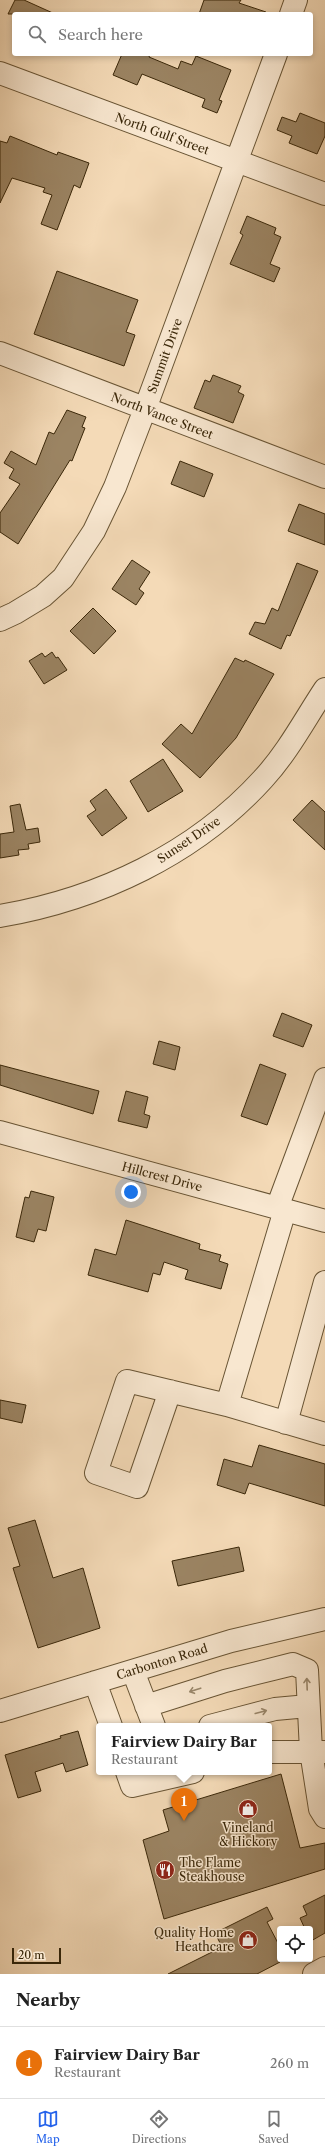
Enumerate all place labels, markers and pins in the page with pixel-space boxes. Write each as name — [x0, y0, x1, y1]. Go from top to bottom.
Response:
pin: 1 — [171, 1788, 197, 1821]
shop icon: Vineland & Hickory — [237, 1798, 259, 1820]
place label: Vineland & Hickory — [219, 1820, 278, 1849]
place label: The Flame Steakhouse — [179, 1855, 245, 1884]
restaurant icon: The Flame Steakhouse — [154, 1859, 176, 1881]
place label: Quality Home Heathcare — [154, 1925, 234, 1954]
shop icon: Quality Home Heathcare — [237, 1929, 259, 1951]

